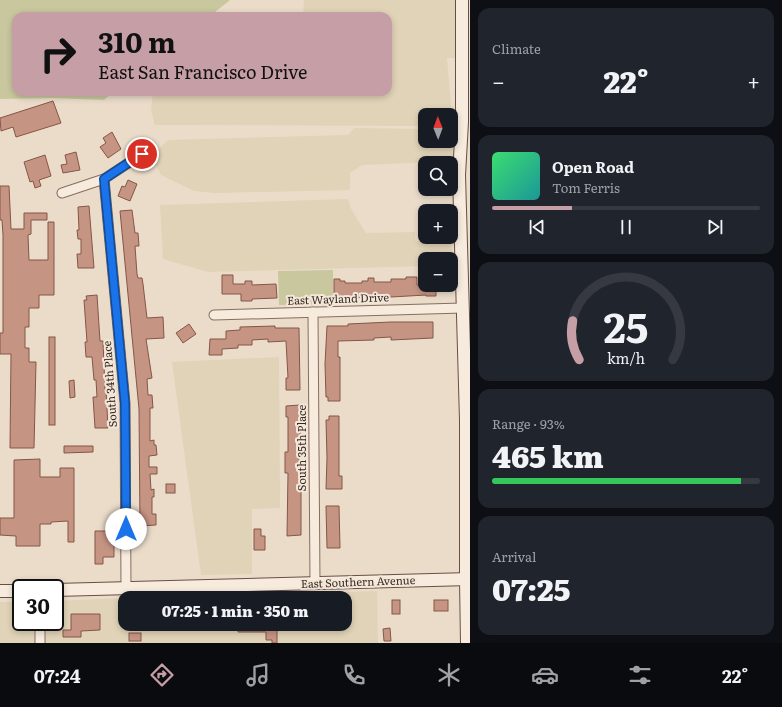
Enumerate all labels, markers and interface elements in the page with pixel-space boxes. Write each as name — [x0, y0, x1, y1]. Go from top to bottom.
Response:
text: 310 m — [98, 20, 176, 62]
icon: right — [32, 28, 84, 80]
text: Climate — [492, 39, 541, 58]
text: East San Francisco Drive — [98, 58, 307, 85]
text: 22° — [603, 58, 649, 102]
text: − — [492, 64, 505, 97]
text: + — [747, 64, 760, 97]
north arrow — [418, 108, 458, 148]
map controls — [418, 108, 458, 292]
pin — [125, 137, 159, 171]
icon: arrive — [131, 143, 153, 165]
text: Open Road — [552, 155, 634, 178]
button: search — [418, 156, 458, 196]
text: Tom Ferris — [552, 178, 620, 197]
button: + — [418, 204, 458, 244]
icon: previous — [526, 216, 548, 238]
icon: pause — [615, 216, 637, 238]
icon: next — [704, 216, 726, 238]
button: − — [418, 252, 458, 292]
street label: East Wayland Drive — [287, 288, 390, 308]
text: 25 — [604, 293, 648, 355]
street label: South 34th Place — [98, 340, 120, 428]
text: km/h — [607, 346, 646, 367]
street label: South 35th Place — [293, 405, 309, 491]
text: Range · 93% — [492, 414, 565, 433]
text: 465 km — [492, 433, 604, 477]
position arrow — [105, 508, 147, 550]
text: Arrival — [492, 547, 536, 566]
text: 07:25 — [492, 566, 571, 610]
street label: East Southern Avenue — [300, 571, 416, 591]
speed limit sign: 30 — [12, 579, 64, 631]
text: 07:25 · 1 min · 350 m — [162, 599, 308, 622]
icon: directions — [148, 661, 176, 689]
icon: music — [244, 661, 272, 689]
icon: phone — [340, 661, 368, 689]
icon: climate — [435, 661, 463, 689]
icon: car — [531, 661, 559, 689]
icon: filters — [626, 661, 654, 689]
text: 07:24 — [34, 662, 81, 689]
text: 22° — [722, 662, 748, 689]

